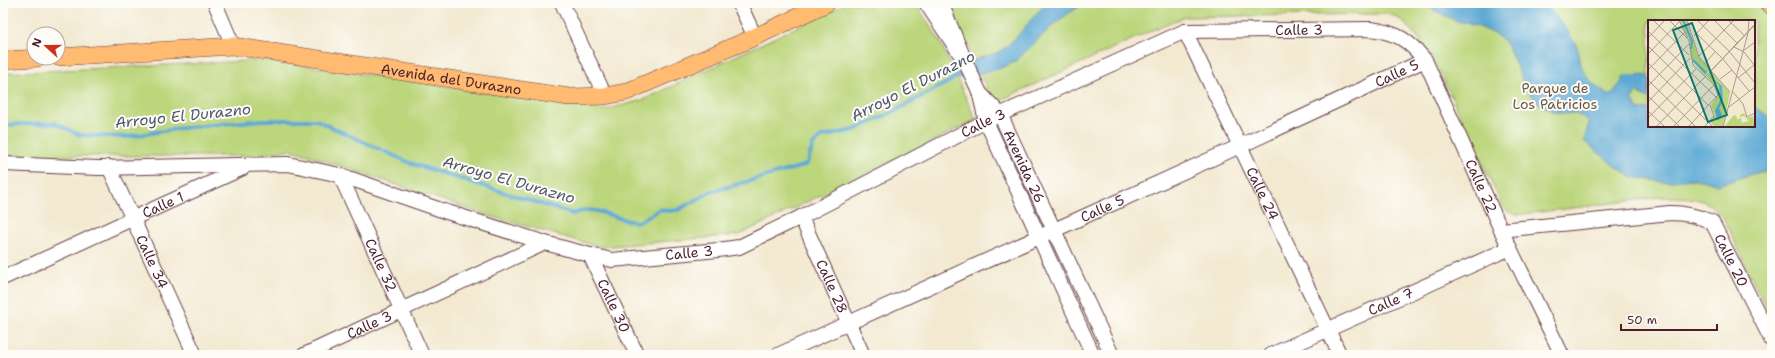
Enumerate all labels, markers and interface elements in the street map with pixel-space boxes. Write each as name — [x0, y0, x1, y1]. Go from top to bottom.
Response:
inset map — [1648, 20, 1755, 127]
street label: Calle 3 — [1275, 21, 1323, 39]
north arrow — [26, 26, 66, 66]
text: N — [29, 36, 46, 49]
water label: Arroyo El Durazno — [848, 46, 978, 126]
street label: Calle 5 — [1372, 55, 1422, 91]
street label: Avenida del Durazno — [380, 60, 523, 99]
park label: Parque de Los Patricios — [1513, 79, 1597, 113]
water label: Arroyo El Durazno — [114, 99, 252, 133]
street label: Calle 3 — [958, 104, 1008, 142]
street label: Avenida 26 — [1000, 127, 1049, 206]
water label: Arroyo El Durazno — [441, 152, 577, 208]
street label: Calle 22 — [1461, 156, 1501, 216]
street label: Calle 24 — [1242, 164, 1283, 223]
street label: Calle 1 — [139, 187, 187, 222]
street label: Calle 5 — [1077, 190, 1127, 226]
street label: Calle 20 — [1710, 231, 1752, 290]
street label: Calle 34 — [132, 232, 172, 291]
street label: Calle 32 — [361, 236, 401, 295]
street label: Calle 3 — [665, 242, 714, 264]
street label: Calle 28 — [812, 257, 852, 316]
street label: Calle 30 — [593, 276, 634, 336]
street label: Calle 7 — [1365, 283, 1416, 319]
street label: Calle 3 — [344, 306, 395, 343]
scale bar — [1621, 306, 1717, 332]
text: 50 m — [1627, 312, 1657, 328]

